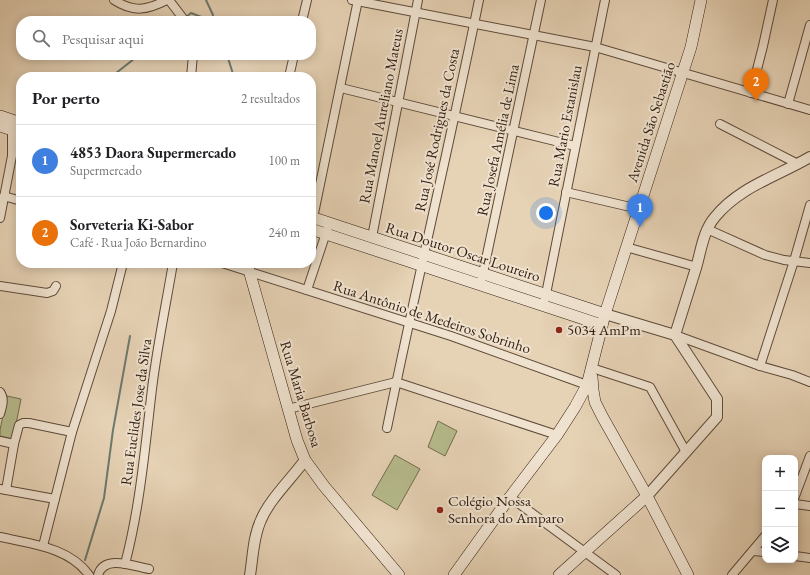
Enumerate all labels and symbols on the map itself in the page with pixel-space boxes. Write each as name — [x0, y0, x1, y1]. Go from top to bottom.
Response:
street label: Rua Manoel Aureliano Mateus — [354, 27, 407, 205]
street label: Rua José Rodrigues da Costa — [410, 46, 463, 213]
street label: Avenida São Sebastião — [622, 59, 679, 186]
street label: Rua Josefa Amélia de Lima — [472, 62, 523, 218]
street label: Rua Mario Estanislau — [543, 63, 586, 188]
pin: 2 — [743, 68, 769, 101]
pin: 1 — [627, 194, 653, 227]
your location — [536, 203, 556, 223]
street label: Rua Doutor Oscar Loureiro — [383, 218, 543, 286]
street label: Rua Antônio de Medeiros Sobrinho — [331, 276, 533, 357]
place label: 5034 AmPm — [567, 320, 641, 339]
marker: 5034 AmPm — [554, 325, 564, 335]
street label: Rua Euclides Jose da Silva — [116, 337, 155, 487]
street label: Rua Maria Barbosa — [276, 338, 327, 449]
place label: Colégio Nossa Senhora do Amparo — [448, 491, 564, 527]
marker: Colégio Nossa Senhora do Amparo — [435, 505, 445, 515]

